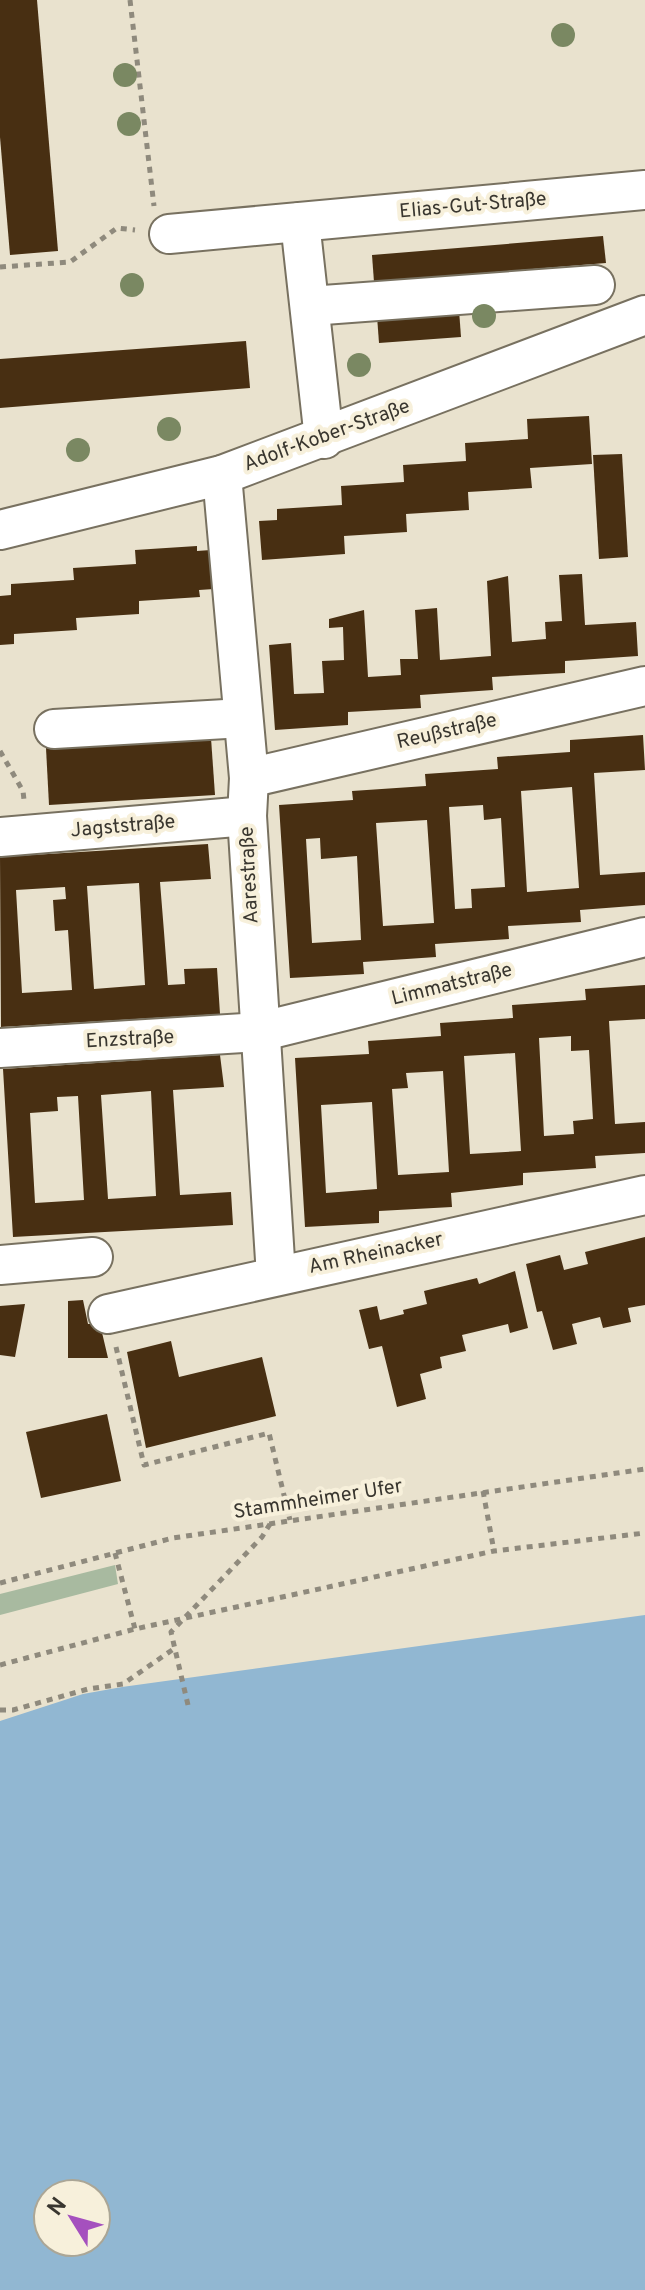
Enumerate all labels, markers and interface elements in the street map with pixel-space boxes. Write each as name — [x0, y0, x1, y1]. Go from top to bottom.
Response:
street label: Elias-Gut-Straße — [398, 187, 548, 225]
street label: Adolf-Kober-Straße — [240, 394, 414, 478]
street label: Reußstraße — [395, 708, 499, 756]
street label: Jagststraße — [69, 809, 177, 845]
street label: Aarestraße — [234, 825, 266, 925]
street label: Limmatstraße — [389, 957, 515, 1013]
street label: Enzstraße — [85, 1025, 175, 1055]
street label: Am Rheinacker — [306, 1227, 446, 1281]
street label: Stammheimer Ufer — [232, 1474, 405, 1526]
north arrow — [32, 2178, 112, 2258]
text: N — [42, 2193, 74, 2222]

